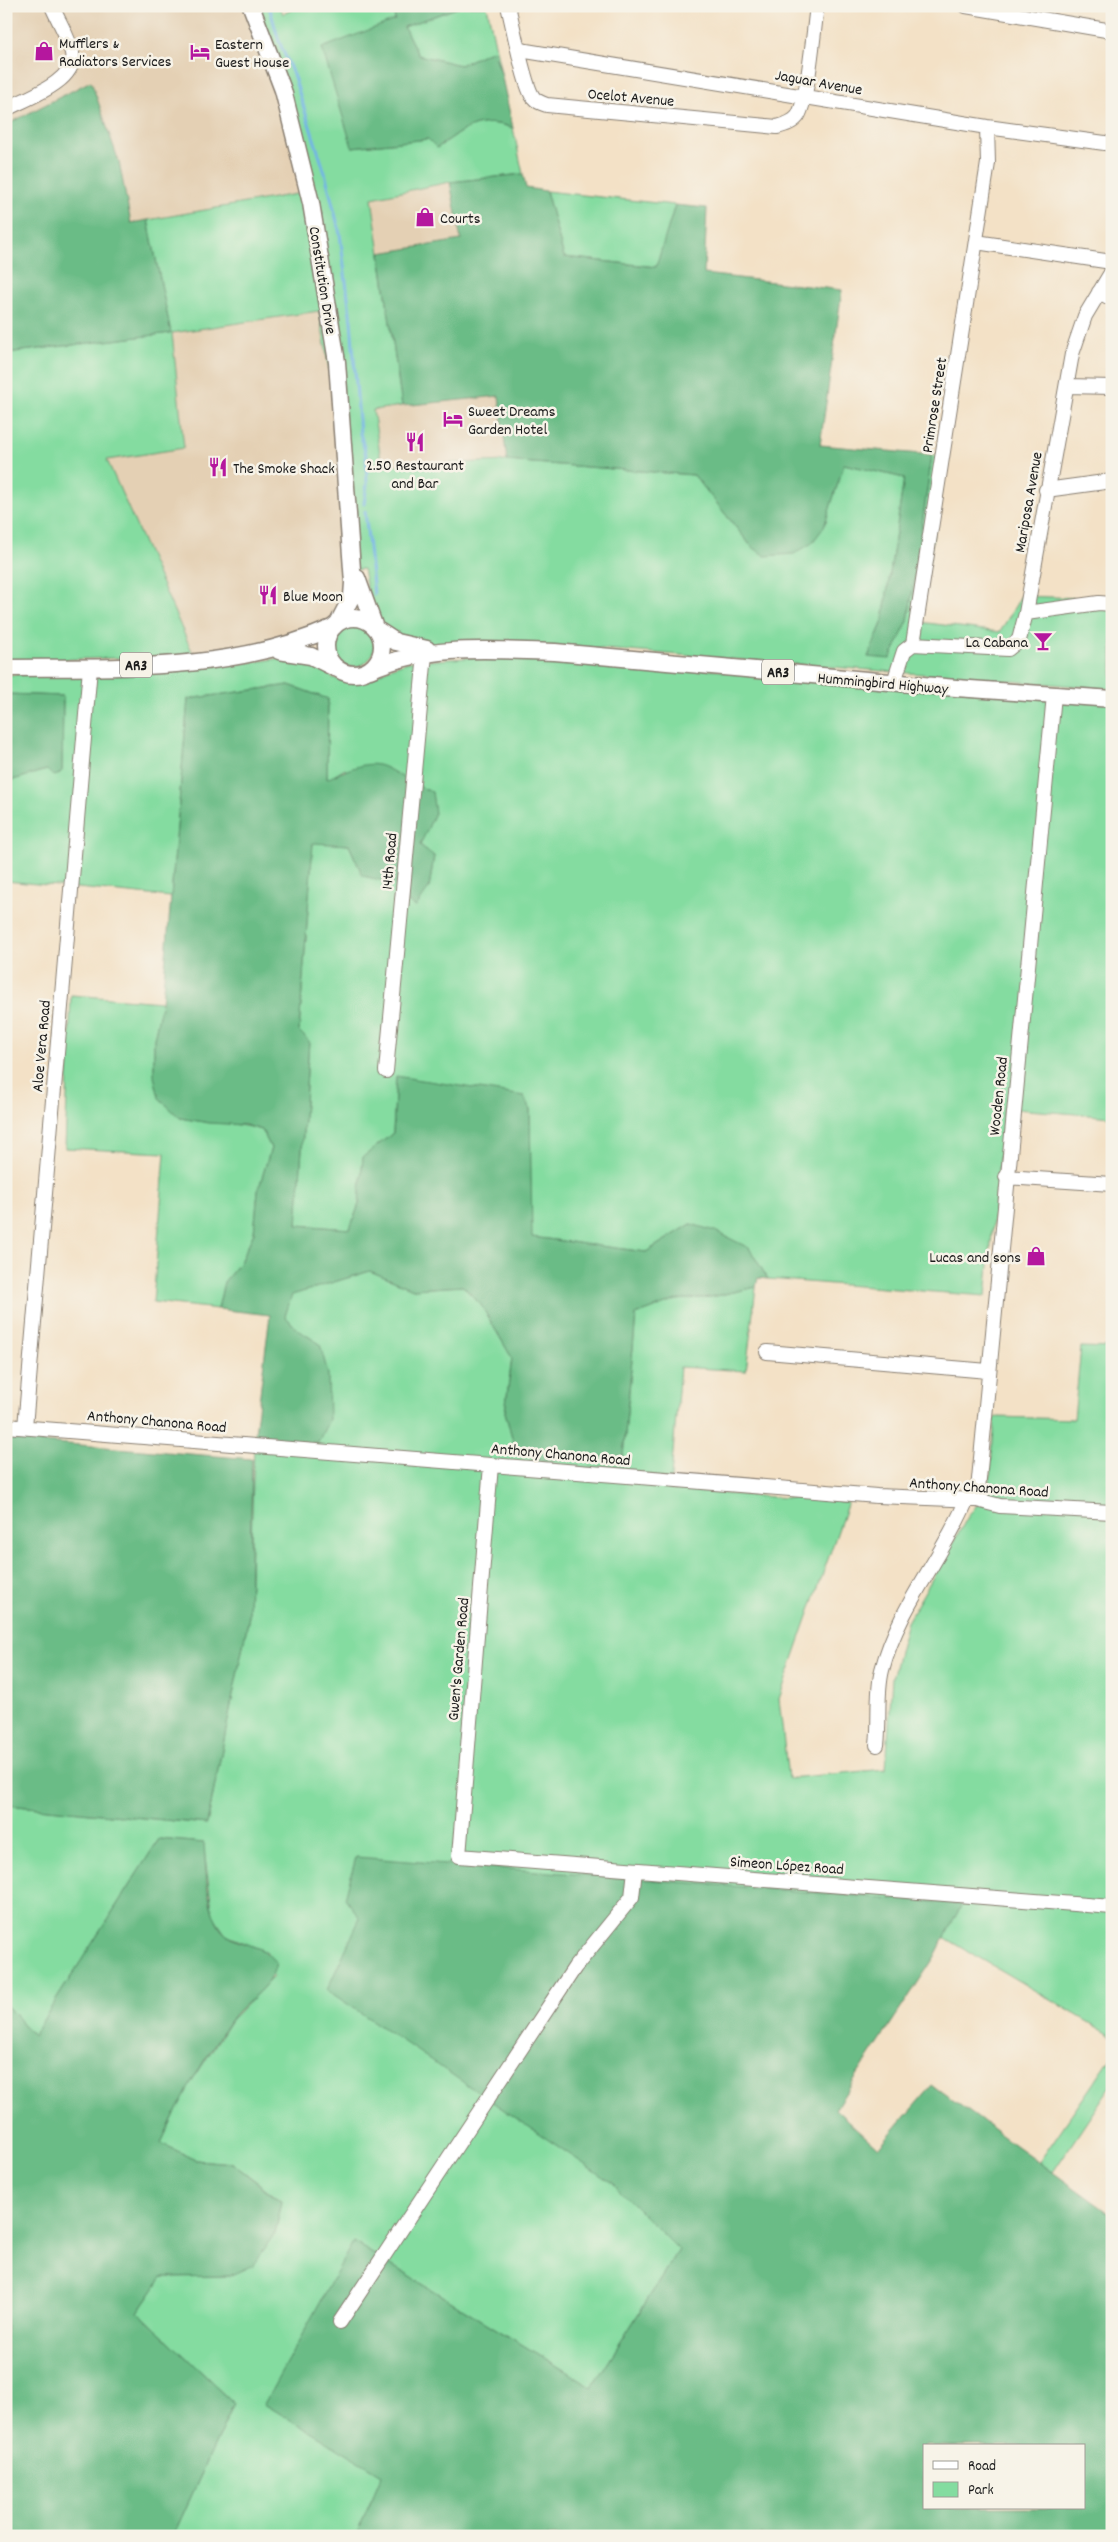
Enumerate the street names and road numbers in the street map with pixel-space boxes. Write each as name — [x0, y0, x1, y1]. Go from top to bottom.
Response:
street label: Jaguar Avenue — [773, 64, 864, 102]
street label: Ocelot Avenue — [586, 83, 675, 114]
street label: Constitution Drive — [302, 225, 341, 336]
street label: Primrose Street — [917, 356, 954, 455]
street label: Mariposa Avenue — [1009, 450, 1050, 555]
road number: AR3 — [120, 652, 152, 678]
road number: AR3 — [762, 660, 794, 684]
street label: Hummingbird Highway — [816, 667, 950, 702]
street label: 14th Road — [377, 832, 404, 891]
street label: Aloe Vera Road — [27, 999, 58, 1093]
street label: Wooden Road — [984, 1056, 1015, 1137]
street label: Anthony Chanona Road — [86, 1405, 227, 1440]
street label: Anthony Chanona Road — [490, 1438, 631, 1473]
street label: Anthony Chanona Road — [908, 1472, 1049, 1505]
street label: Gwen's Garden Road — [443, 1597, 476, 1722]
street label: Simeon López Road — [729, 1851, 844, 1882]

